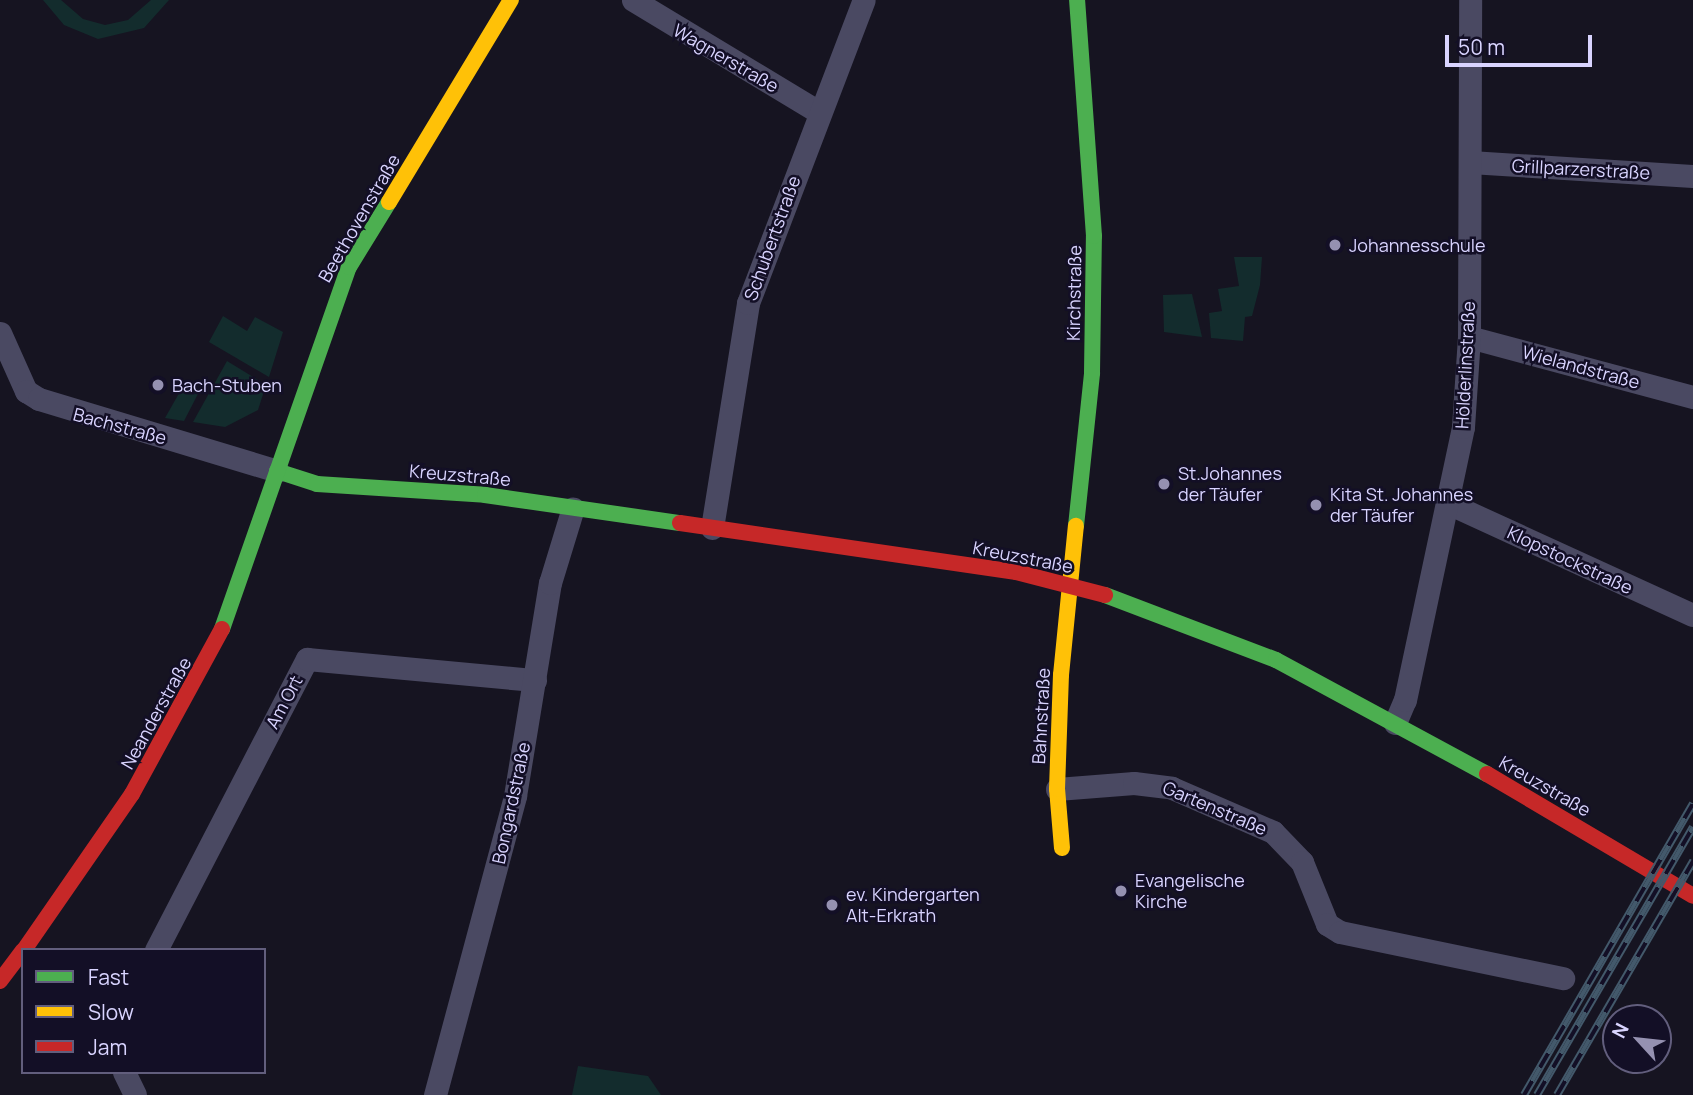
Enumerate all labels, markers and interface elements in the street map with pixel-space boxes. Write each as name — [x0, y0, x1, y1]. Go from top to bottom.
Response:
street label: Wagnerstraße — [669, 19, 783, 97]
scale bar — [1448, 21, 1595, 65]
text: 50 m — [1458, 33, 1505, 61]
street label: Beethovenstraße — [314, 150, 404, 286]
street label: Grillparzerstraße — [1511, 155, 1651, 183]
street label: Schubertstraße — [739, 173, 805, 303]
place label: Johannesschule — [1349, 234, 1485, 256]
marker: Johannesschule — [1327, 237, 1343, 253]
street label: Kirchstraße — [1062, 245, 1086, 341]
street label: Hölderlinstraße — [1451, 301, 1479, 429]
street label: Wielandstraße — [1520, 341, 1642, 393]
place label: Bach-Stuben — [172, 374, 282, 396]
marker: Bach-Stuben — [150, 377, 166, 393]
street label: Bachstraße — [71, 403, 169, 449]
street label: Kreuzstraße — [408, 460, 512, 490]
place label: St.Johannes der Täufer — [1178, 463, 1282, 505]
marker: St.Johannes der Täufer — [1156, 476, 1172, 492]
place label: Kita St. Johannes der Täufer — [1330, 484, 1473, 526]
marker: Kita St. Johannes der Täufer — [1308, 497, 1324, 513]
street label: Klopstockstraße — [1504, 522, 1636, 598]
street label: Kreuzstraße — [971, 537, 1075, 577]
street label: Neanderstraße — [116, 653, 196, 773]
street label: Bahnstraße — [1028, 667, 1054, 765]
street label: Am Ort — [261, 672, 307, 732]
street label: Bongardstraße — [488, 740, 534, 866]
street label: Kreuzstraße — [1496, 751, 1594, 821]
street label: Gartenstraße — [1160, 776, 1270, 840]
place label: Evangelische Kirche — [1135, 870, 1245, 912]
marker: Evangelische Kirche — [1113, 883, 1129, 899]
place label: ev. Kindergarten Alt-Erkrath — [846, 884, 980, 926]
marker: ev. Kindergarten Alt-Erkrath — [824, 897, 840, 913]
legend — [21, 948, 266, 1074]
text: Fast — [88, 963, 129, 991]
text: Slow — [88, 998, 134, 1026]
north arrow — [1602, 1004, 1672, 1074]
text: N — [1605, 1018, 1635, 1042]
text: Jam — [88, 1033, 127, 1061]

